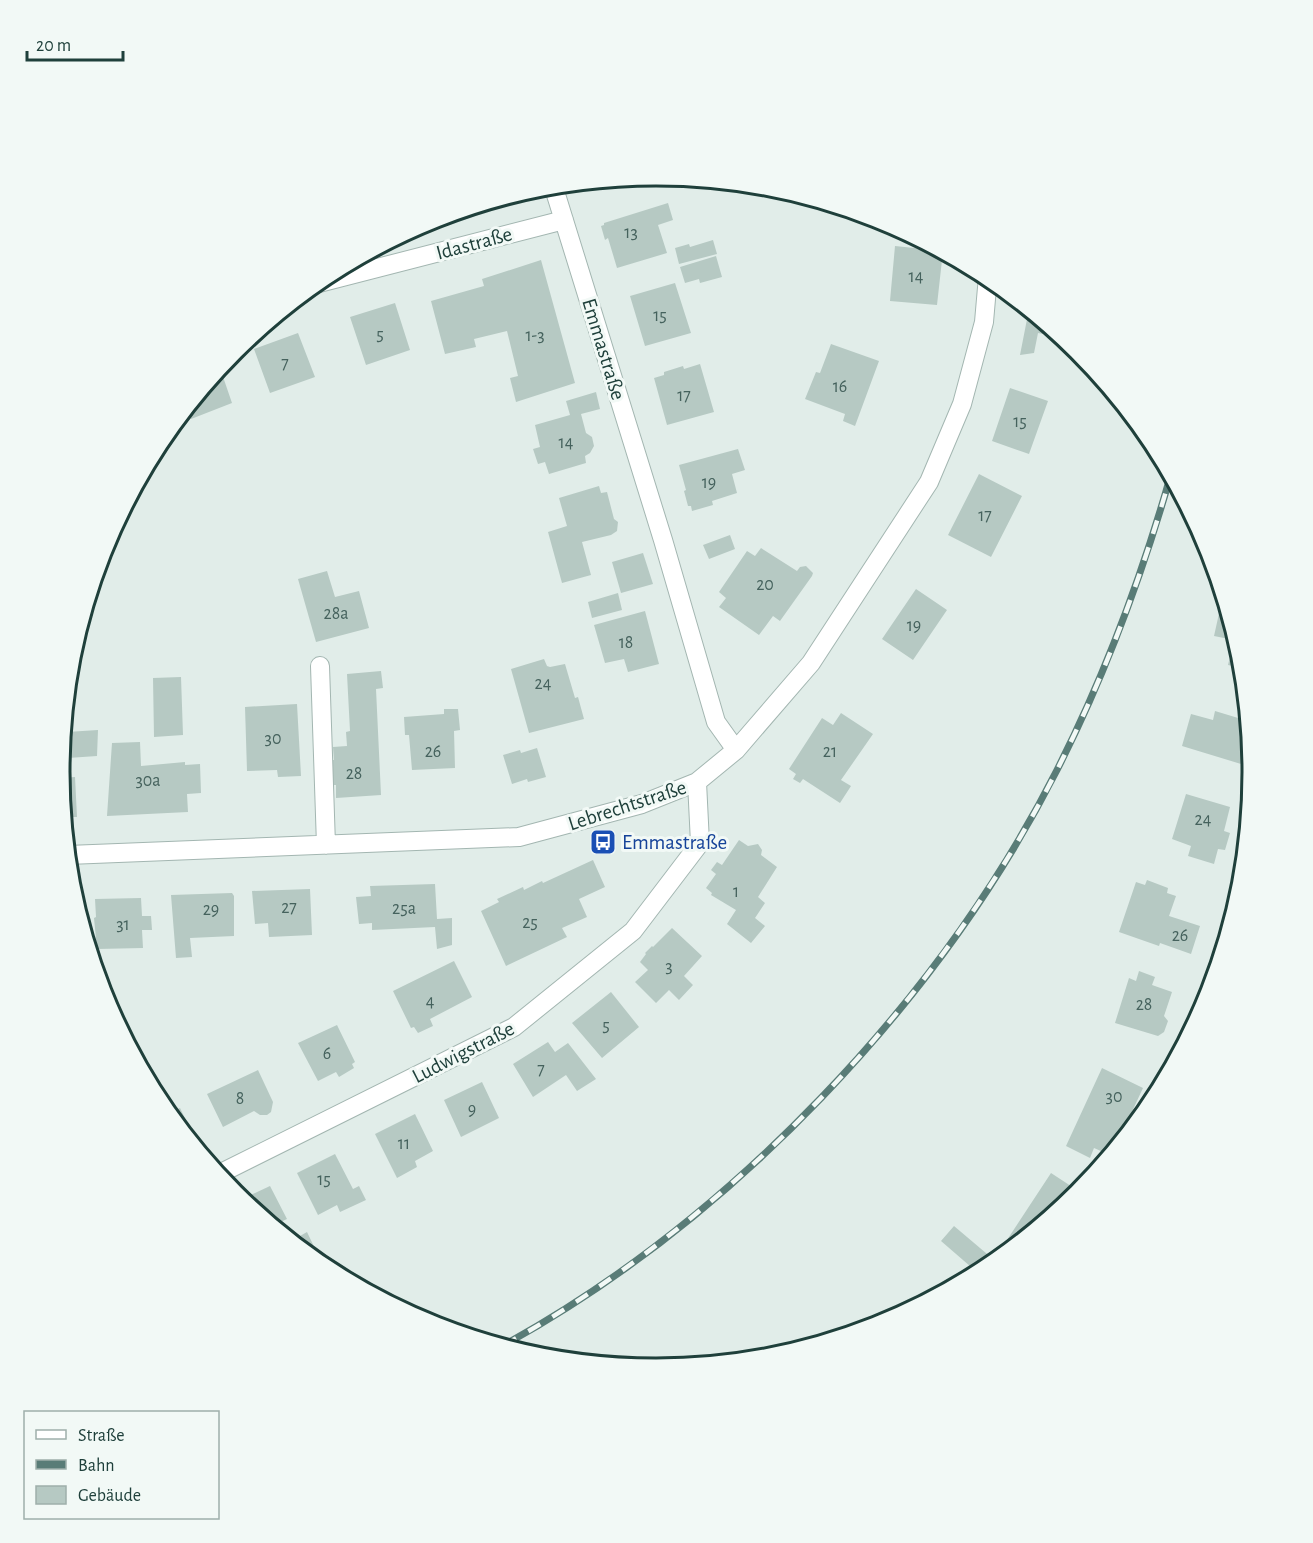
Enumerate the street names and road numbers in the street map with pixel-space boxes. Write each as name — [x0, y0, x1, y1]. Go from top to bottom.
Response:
street label: Idastraße — [434, 223, 514, 264]
street label: Emmastraße — [578, 296, 629, 402]
street label: Lebrechtstraße — [565, 776, 689, 834]
street label: Ludwigstraße — [409, 1018, 518, 1087]

